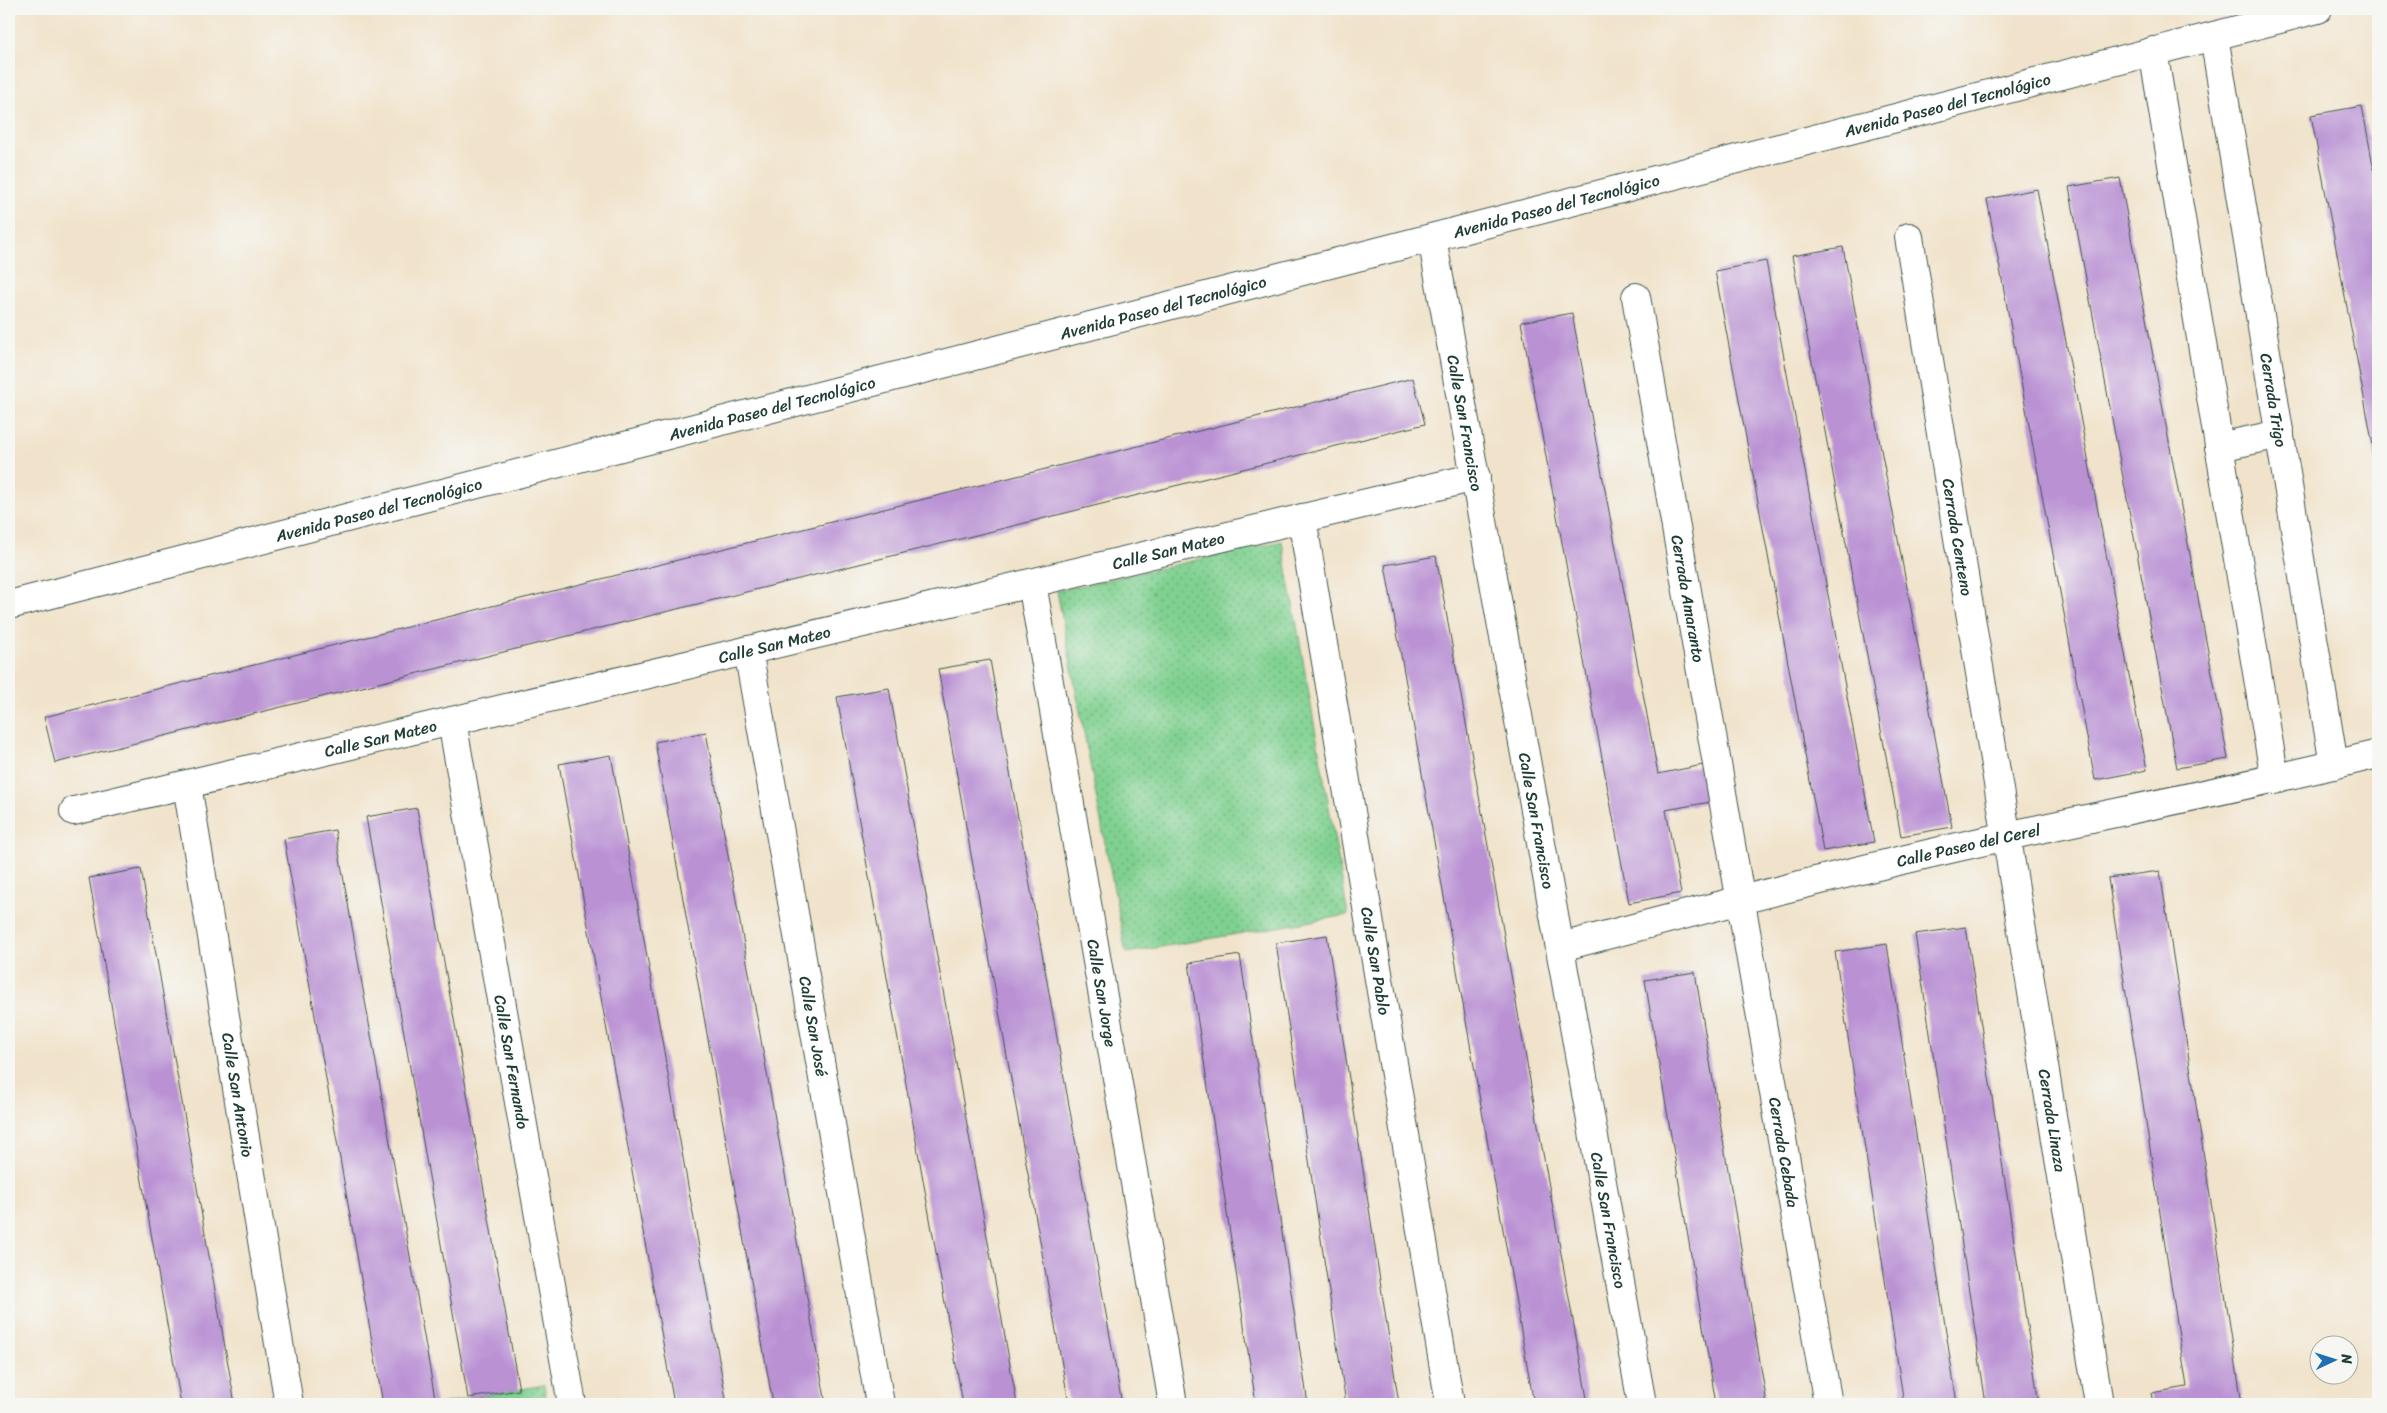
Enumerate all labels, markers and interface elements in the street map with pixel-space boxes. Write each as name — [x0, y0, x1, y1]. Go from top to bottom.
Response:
street label: Avenida Paseo del Tecnológico — [1840, 64, 2054, 145]
street label: Avenida Paseo del Tecnológico — [1449, 165, 1663, 246]
street label: Avenida Paseo del Tecnológico — [1056, 267, 1270, 348]
street label: Cerrada Trigo — [2252, 351, 2296, 449]
street label: Calle San Francisco — [1439, 352, 1492, 494]
street label: Avenida Paseo del Tecnológico — [665, 367, 878, 449]
street label: Avenida Paseo del Tecnológico — [271, 469, 485, 550]
street label: Cerrada Centeno — [1934, 476, 1982, 598]
street label: Calle San Mateo — [1109, 523, 1228, 578]
street label: Cerrada Amaranto — [1663, 532, 1714, 665]
street label: Calle San Mateo — [715, 617, 834, 672]
street label: Calle San Mateo — [321, 711, 440, 765]
street label: Calle San Francisco — [1510, 750, 1563, 891]
street label: Calle Paseo del Cerel — [1894, 815, 2043, 875]
street label: Calle San Pablo — [1353, 905, 1399, 1017]
street label: Calle San Jorge — [1079, 937, 1126, 1049]
street label: Calle San José — [791, 974, 837, 1079]
street label: Calle San Fernando — [486, 992, 538, 1131]
street label: Calle San Antonio — [214, 1030, 263, 1159]
street label: Cerrada Linaza — [2030, 1067, 2076, 1174]
street label: Cerrada Cebada — [1761, 1095, 1808, 1210]
street label: Calle San Francisco — [1582, 1150, 1635, 1291]
north arrow — [2310, 1336, 2360, 1386]
text: N — [2334, 1352, 2359, 1365]

